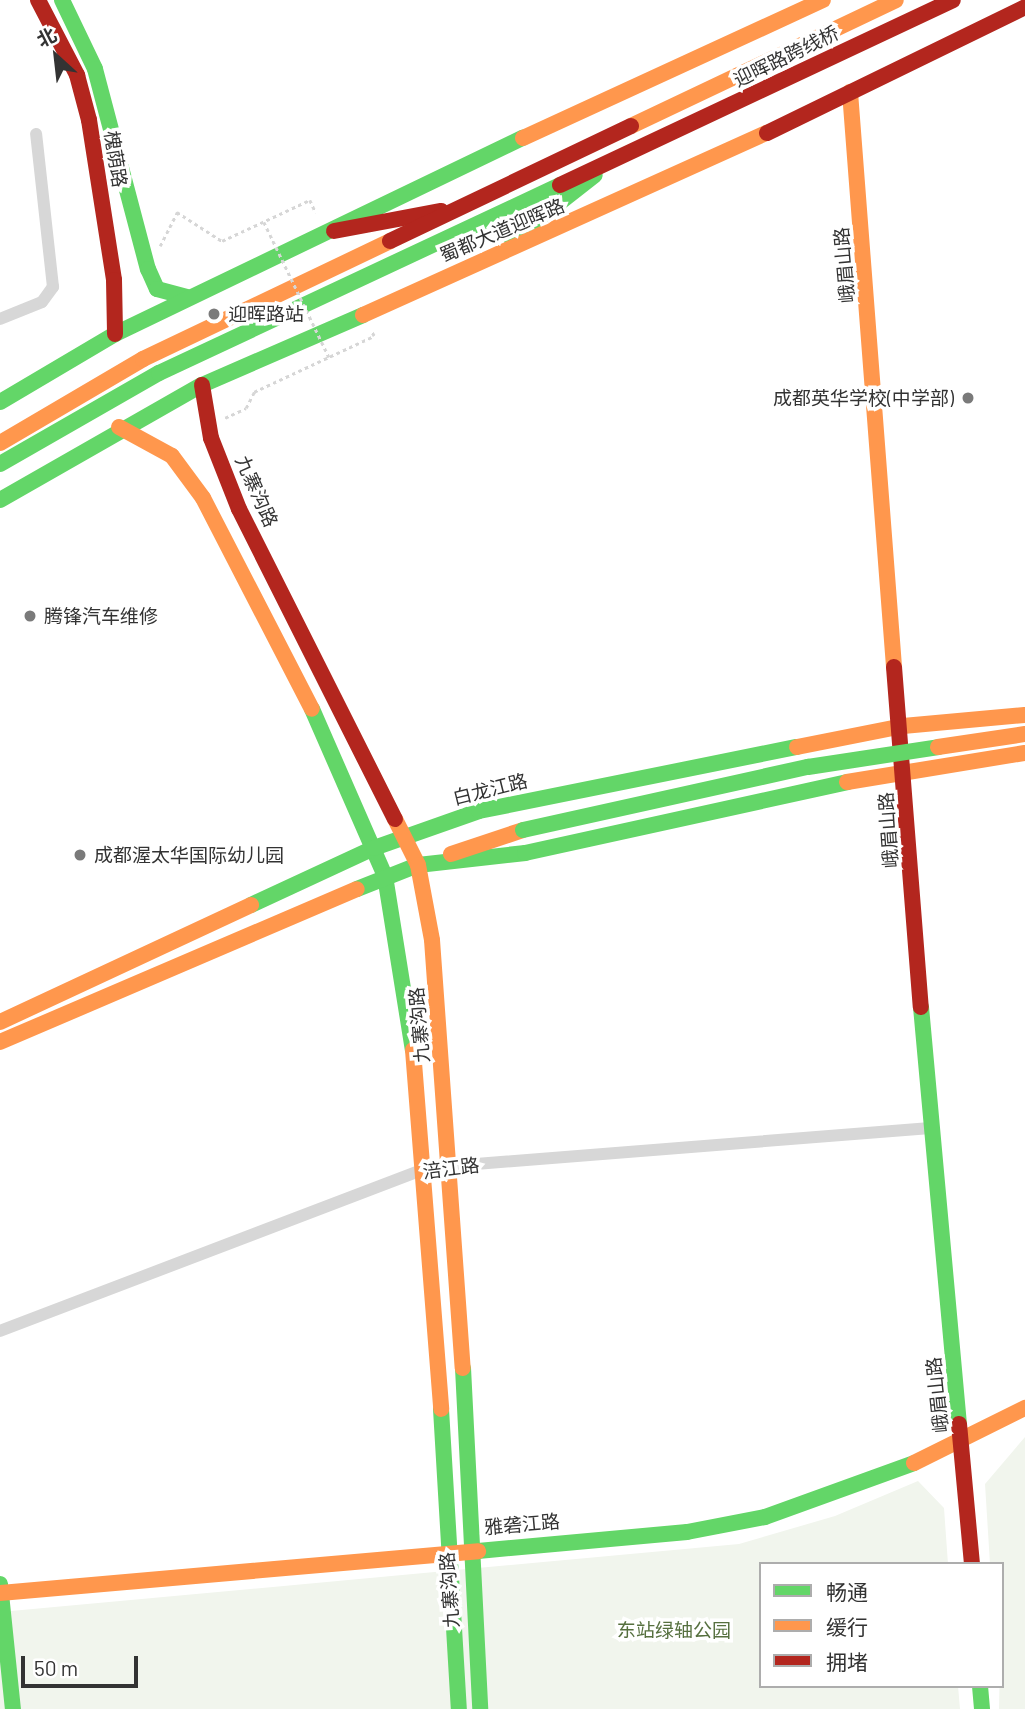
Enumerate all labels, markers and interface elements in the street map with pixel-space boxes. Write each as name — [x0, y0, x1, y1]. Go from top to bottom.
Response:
north arrow — [21, 21, 91, 91]
street label: 迎晖路跨线桥 — [730, 21, 842, 91]
text: 北 — [33, 22, 60, 51]
street label: 槐荫路 — [100, 129, 132, 189]
street label: 蜀都大道迎晖路 — [436, 194, 568, 266]
street label: 峨眉山路 — [829, 226, 859, 304]
place label: 迎晖路站 — [228, 303, 304, 325]
marker: 迎晖路站 — [206, 306, 222, 322]
place label: 成都英华学校(中学部) — [773, 387, 954, 409]
marker: 成都英华学校(中学部) — [960, 390, 976, 406]
street label: 九寨沟路 — [231, 452, 283, 530]
place label: 腾锋汽车维修 — [44, 605, 158, 627]
marker: 腾锋汽车维修 — [22, 608, 38, 624]
street label: 白龙江路 — [450, 769, 530, 809]
street label: 峨眉山路 — [874, 791, 902, 869]
place label: 成都渥太华国际幼儿园 — [94, 844, 284, 866]
marker: 成都渥太华国际幼儿园 — [72, 847, 88, 863]
street label: 九寨沟路 — [404, 986, 434, 1064]
street label: 涪江路 — [421, 1153, 481, 1183]
street label: 峨眉山路 — [922, 1356, 952, 1434]
street label: 雅砻江路 — [483, 1509, 561, 1539]
street label: 九寨沟路 — [435, 1551, 463, 1629]
legend — [759, 1562, 1004, 1688]
text: 畅通 — [826, 1579, 868, 1604]
text: 缓行 — [826, 1614, 868, 1639]
park label: 东站绿轴公园 — [617, 1619, 731, 1641]
scale bar — [24, 1642, 142, 1686]
text: 拥堵 — [826, 1649, 868, 1674]
text: 50 m — [34, 1655, 78, 1680]

